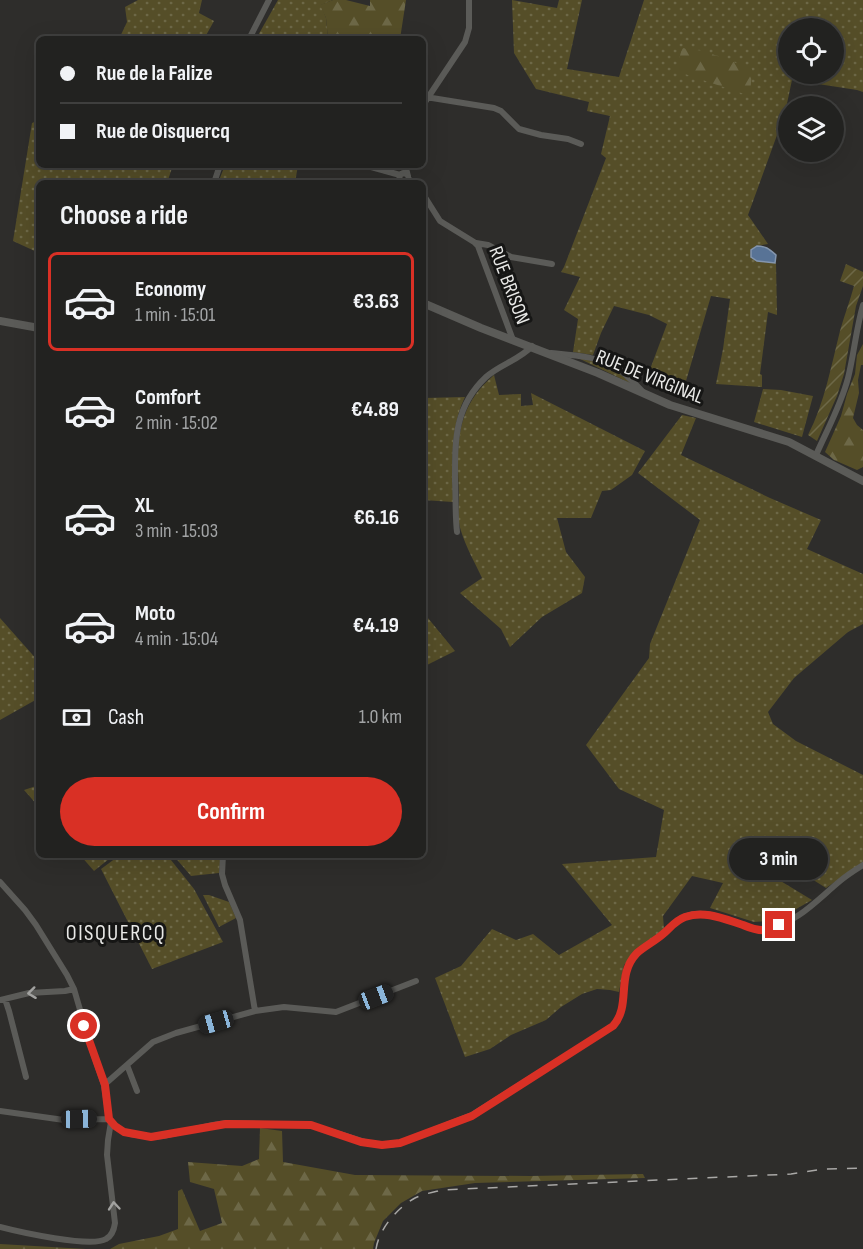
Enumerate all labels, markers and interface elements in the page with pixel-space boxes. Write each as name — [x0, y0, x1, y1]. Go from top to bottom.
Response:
map controls — [778, 18, 844, 162]
button: locate — [778, 18, 844, 84]
text: Rue de la Falize — [96, 60, 213, 87]
button: layers — [778, 96, 844, 162]
text: Rue de Oisquercq — [96, 118, 230, 145]
text: Choose a ride — [60, 200, 188, 232]
street label: RUE BRISON — [483, 243, 535, 328]
icon: car — [63, 275, 117, 329]
text: Economy — [135, 276, 206, 303]
text: €3.63 — [353, 288, 399, 315]
text: 1 min · 15:01 — [135, 303, 215, 327]
street label: RUE DE VIRGINAL — [592, 344, 708, 410]
icon: car — [63, 383, 117, 437]
text: Comfort — [135, 384, 201, 411]
text: €4.89 — [351, 396, 399, 423]
text: 2 min · 15:02 — [135, 411, 218, 435]
icon: car — [63, 491, 117, 545]
text: XL — [135, 492, 154, 519]
text: €6.16 — [354, 504, 399, 531]
text: 3 min · 15:03 — [135, 519, 218, 543]
icon: car — [63, 599, 117, 653]
text: Moto — [135, 600, 175, 627]
text: €4.19 — [353, 612, 399, 639]
text: 4 min · 15:04 — [135, 627, 218, 651]
icon: cash — [60, 701, 93, 734]
text: Cash — [108, 704, 144, 731]
text: 1.0 km — [359, 705, 402, 729]
button: Confirm — [60, 777, 402, 846]
callout: 3 min — [730, 838, 828, 880]
text: 3 min — [759, 847, 798, 871]
route end — [765, 911, 792, 938]
district label: OISQUERCQ — [66, 920, 166, 947]
car — [356, 982, 396, 1012]
one-way arrow — [27, 986, 37, 999]
car — [196, 1008, 236, 1036]
route start — [70, 1012, 97, 1039]
car — [61, 1110, 97, 1128]
one-way arrow — [108, 1202, 121, 1211]

